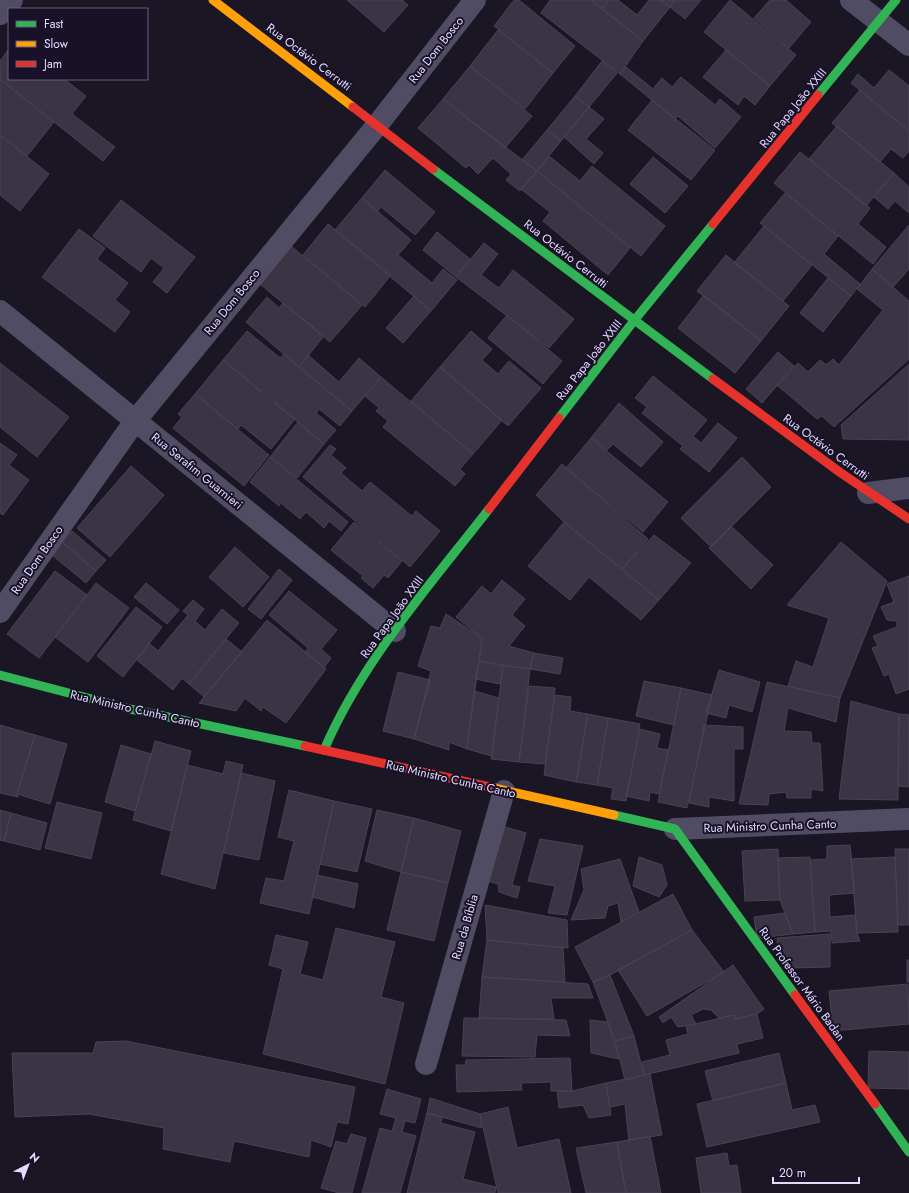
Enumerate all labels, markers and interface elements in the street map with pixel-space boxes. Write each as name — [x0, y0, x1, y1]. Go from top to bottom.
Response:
legend — [8, 8, 148, 80]
street label: Rua Dom Bosco — [404, 12, 468, 87]
text: Fast — [44, 15, 63, 33]
street label: Rua Octávio Cerrutti — [263, 19, 355, 95]
text: Slow — [44, 35, 69, 53]
text: Jam — [42, 55, 62, 73]
street label: Rua Papa João XXIII — [755, 64, 831, 152]
street label: Rua Octávio Cerrutti — [520, 215, 612, 293]
street label: Rua Dom Bosco — [200, 265, 265, 339]
street label: Rua Papa João XXIII — [552, 316, 626, 404]
street label: Rua Octávio Cerrutti — [779, 410, 873, 484]
street label: Rua Serafim Guarnieri — [147, 428, 247, 514]
street label: Rua Dom Bosco — [7, 522, 68, 598]
street label: Rua Papa João XXIII — [356, 572, 428, 662]
street label: Rua Ministro Cunha Canto — [68, 685, 202, 733]
street label: Rua Ministro Cunha Canto — [384, 755, 518, 803]
street label: Rua Ministro Cunha Canto — [703, 815, 837, 837]
street label: Rua da Bíblia — [447, 892, 483, 962]
street label: Rua Professor Mário Badan — [754, 923, 850, 1045]
north arrow — [8, 1145, 48, 1185]
text: N — [26, 1149, 43, 1166]
scale bar — [773, 1159, 859, 1185]
text: 20 m — [779, 1164, 806, 1182]

